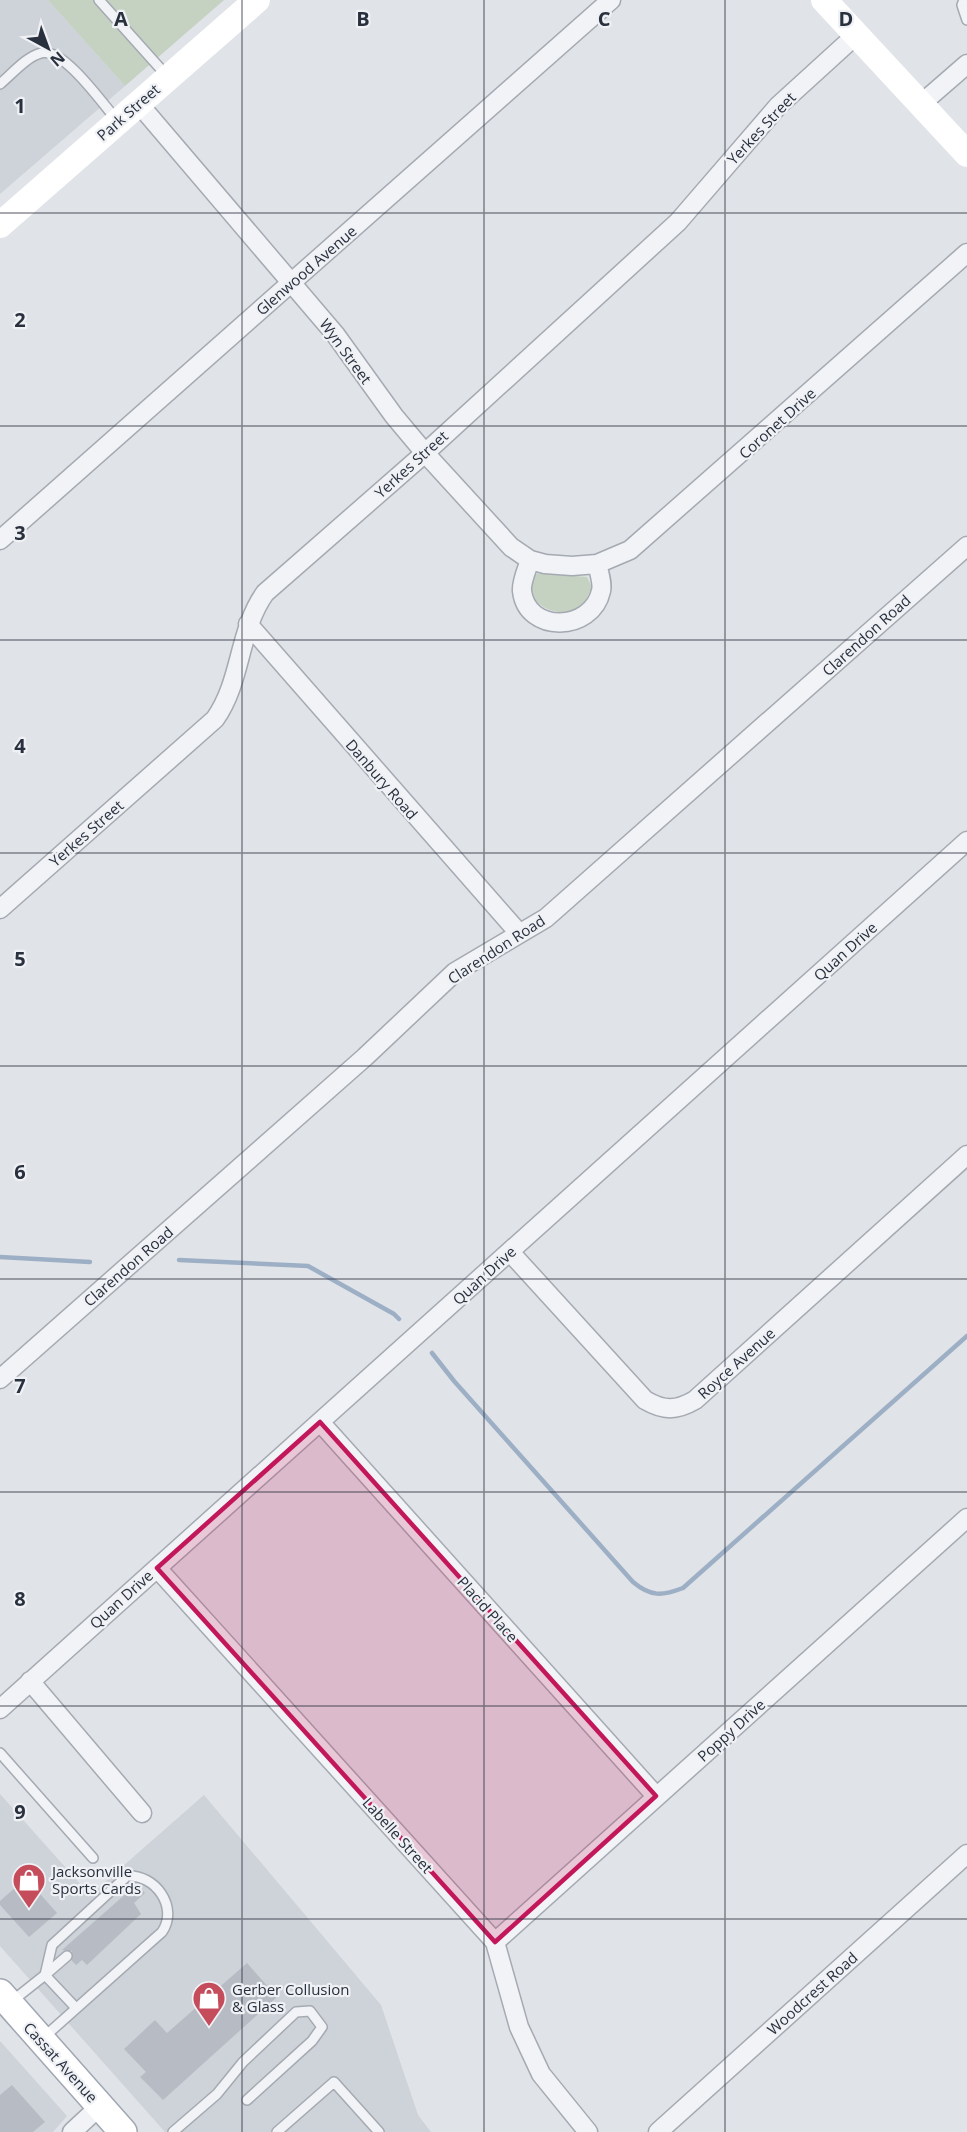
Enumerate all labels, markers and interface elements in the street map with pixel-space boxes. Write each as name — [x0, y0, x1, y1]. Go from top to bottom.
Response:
text: A — [114, 5, 128, 32]
text: B — [356, 5, 370, 32]
text: C — [598, 5, 611, 32]
text: D — [839, 5, 853, 32]
north arrow — [18, 18, 78, 78]
text: N — [46, 47, 70, 72]
street label: Park Street — [92, 79, 164, 145]
street label: Yerkes Street — [722, 87, 800, 169]
text: 1 — [14, 92, 26, 119]
street label: Glenwood Avenue — [251, 221, 361, 319]
text: 2 — [14, 306, 26, 333]
street label: Wyn Street — [315, 314, 377, 388]
street label: Coronet Drive — [734, 383, 820, 463]
street label: Yerkes Street — [370, 426, 452, 502]
text: 3 — [14, 519, 26, 546]
street label: Clarendon Road — [818, 590, 914, 680]
text: 4 — [14, 732, 26, 759]
street label: Danbury Road — [342, 735, 422, 823]
street label: Yerkes Street — [45, 795, 127, 871]
street label: Clarendon Road — [443, 910, 549, 988]
street label: Quan Drive — [809, 917, 881, 985]
text: 5 — [14, 945, 26, 972]
text: 6 — [14, 1158, 26, 1185]
street label: Clarendon Road — [79, 1222, 177, 1310]
street label: Quan Drive — [448, 1241, 520, 1309]
street label: Royce Avenue — [693, 1323, 779, 1403]
text: 7 — [14, 1372, 26, 1399]
street label: Quan Drive — [85, 1565, 157, 1633]
street label: Placid Place — [453, 1572, 523, 1646]
text: 8 — [14, 1585, 26, 1612]
street label: Poppy Drive — [693, 1694, 769, 1766]
street label: Labelle Street — [359, 1793, 437, 1877]
text: 9 — [14, 1798, 26, 1825]
place label: Jacksonville Sports Cards — [50, 1861, 141, 1898]
shop icon: Jacksonville Sports Cards — [11, 1862, 47, 1909]
street label: Woodcrest Road — [763, 1947, 861, 2039]
place label: Gerber Collusion & Glass — [232, 1979, 350, 2016]
shop icon: Gerber Collusion & Glass — [191, 1980, 227, 2027]
street label: Cassat Avenue — [19, 2017, 103, 2107]

